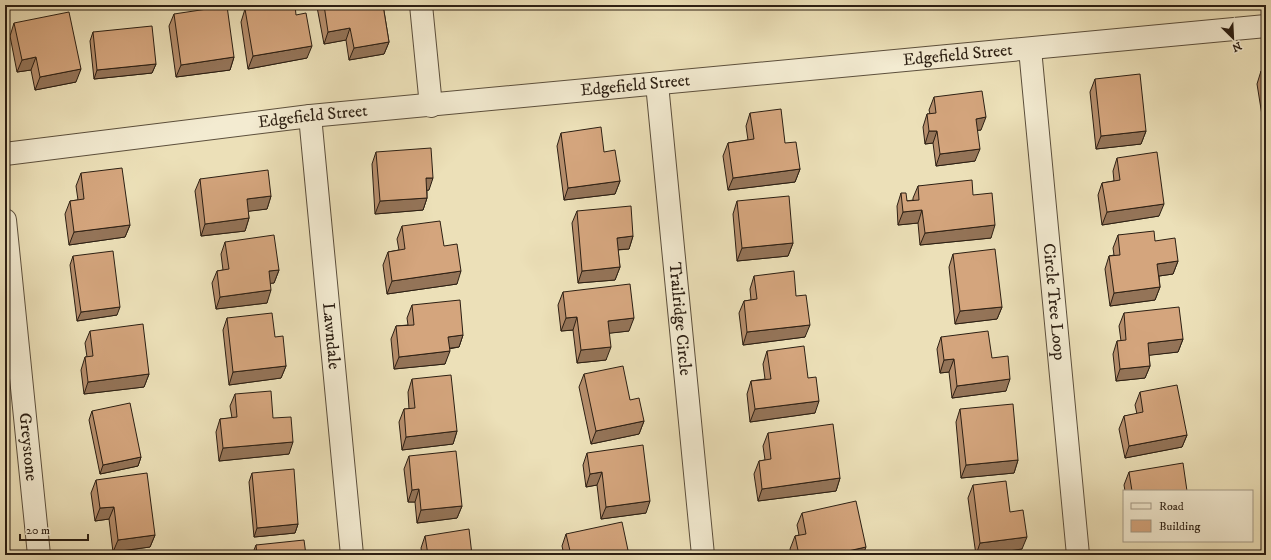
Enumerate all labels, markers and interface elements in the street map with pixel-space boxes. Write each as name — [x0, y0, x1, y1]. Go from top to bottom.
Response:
north arrow — [1213, 18, 1253, 58]
text: N — [1230, 38, 1244, 54]
street label: Edgefield Street — [902, 39, 1014, 71]
street label: Edgefield Street — [579, 69, 692, 101]
street label: Edgefield Street — [257, 100, 369, 133]
street label: Circle Tree Loop — [1037, 242, 1070, 361]
street label: Trailridge Circle — [663, 261, 696, 377]
street label: Lawndale — [317, 302, 345, 370]
street label: Greystone — [14, 412, 42, 482]
legend — [1123, 490, 1253, 542]
text: Road — [1159, 499, 1184, 514]
scale bar — [20, 516, 88, 542]
text: Building — [1159, 519, 1200, 534]
text: 20 m — [26, 523, 50, 538]

